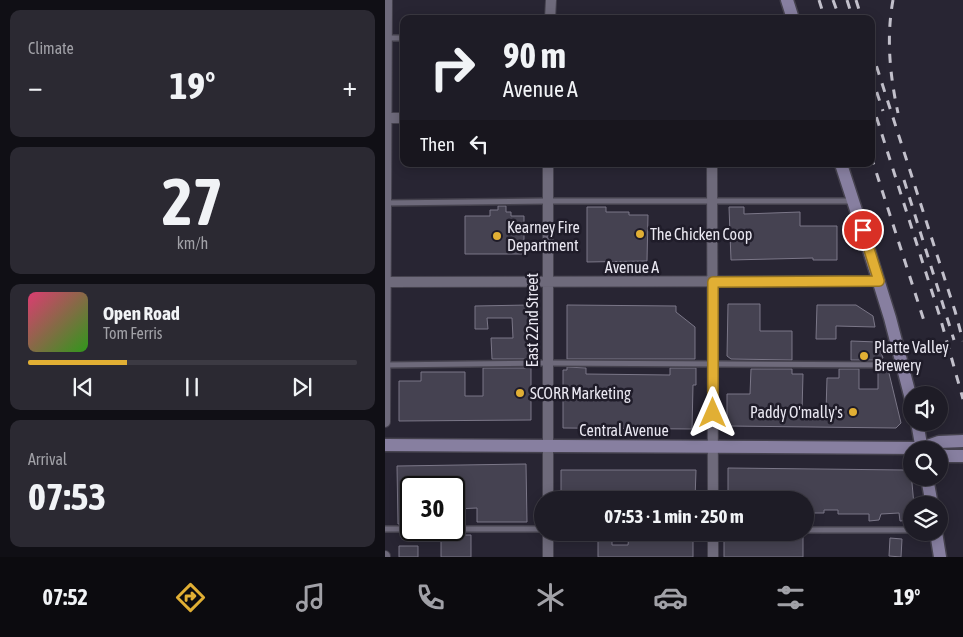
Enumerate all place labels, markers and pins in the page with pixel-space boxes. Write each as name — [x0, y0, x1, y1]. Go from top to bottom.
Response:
pin — [842, 209, 884, 251]
place label: Kearney Fire Department — [507, 218, 580, 255]
place label: The Chicken Coop — [650, 225, 752, 244]
marker: The Chicken Coop — [634, 228, 646, 240]
marker: Kearney Fire Department — [491, 230, 503, 242]
place label: Platte Valley Brewery — [874, 338, 949, 375]
marker: Platte Valley Brewery — [858, 350, 870, 362]
place label: SCORR Marketing — [530, 384, 631, 403]
marker: SCORR Marketing — [514, 387, 526, 399]
place label: Paddy O'mally's — [750, 403, 843, 422]
marker: Paddy O'mally's — [847, 406, 859, 418]

